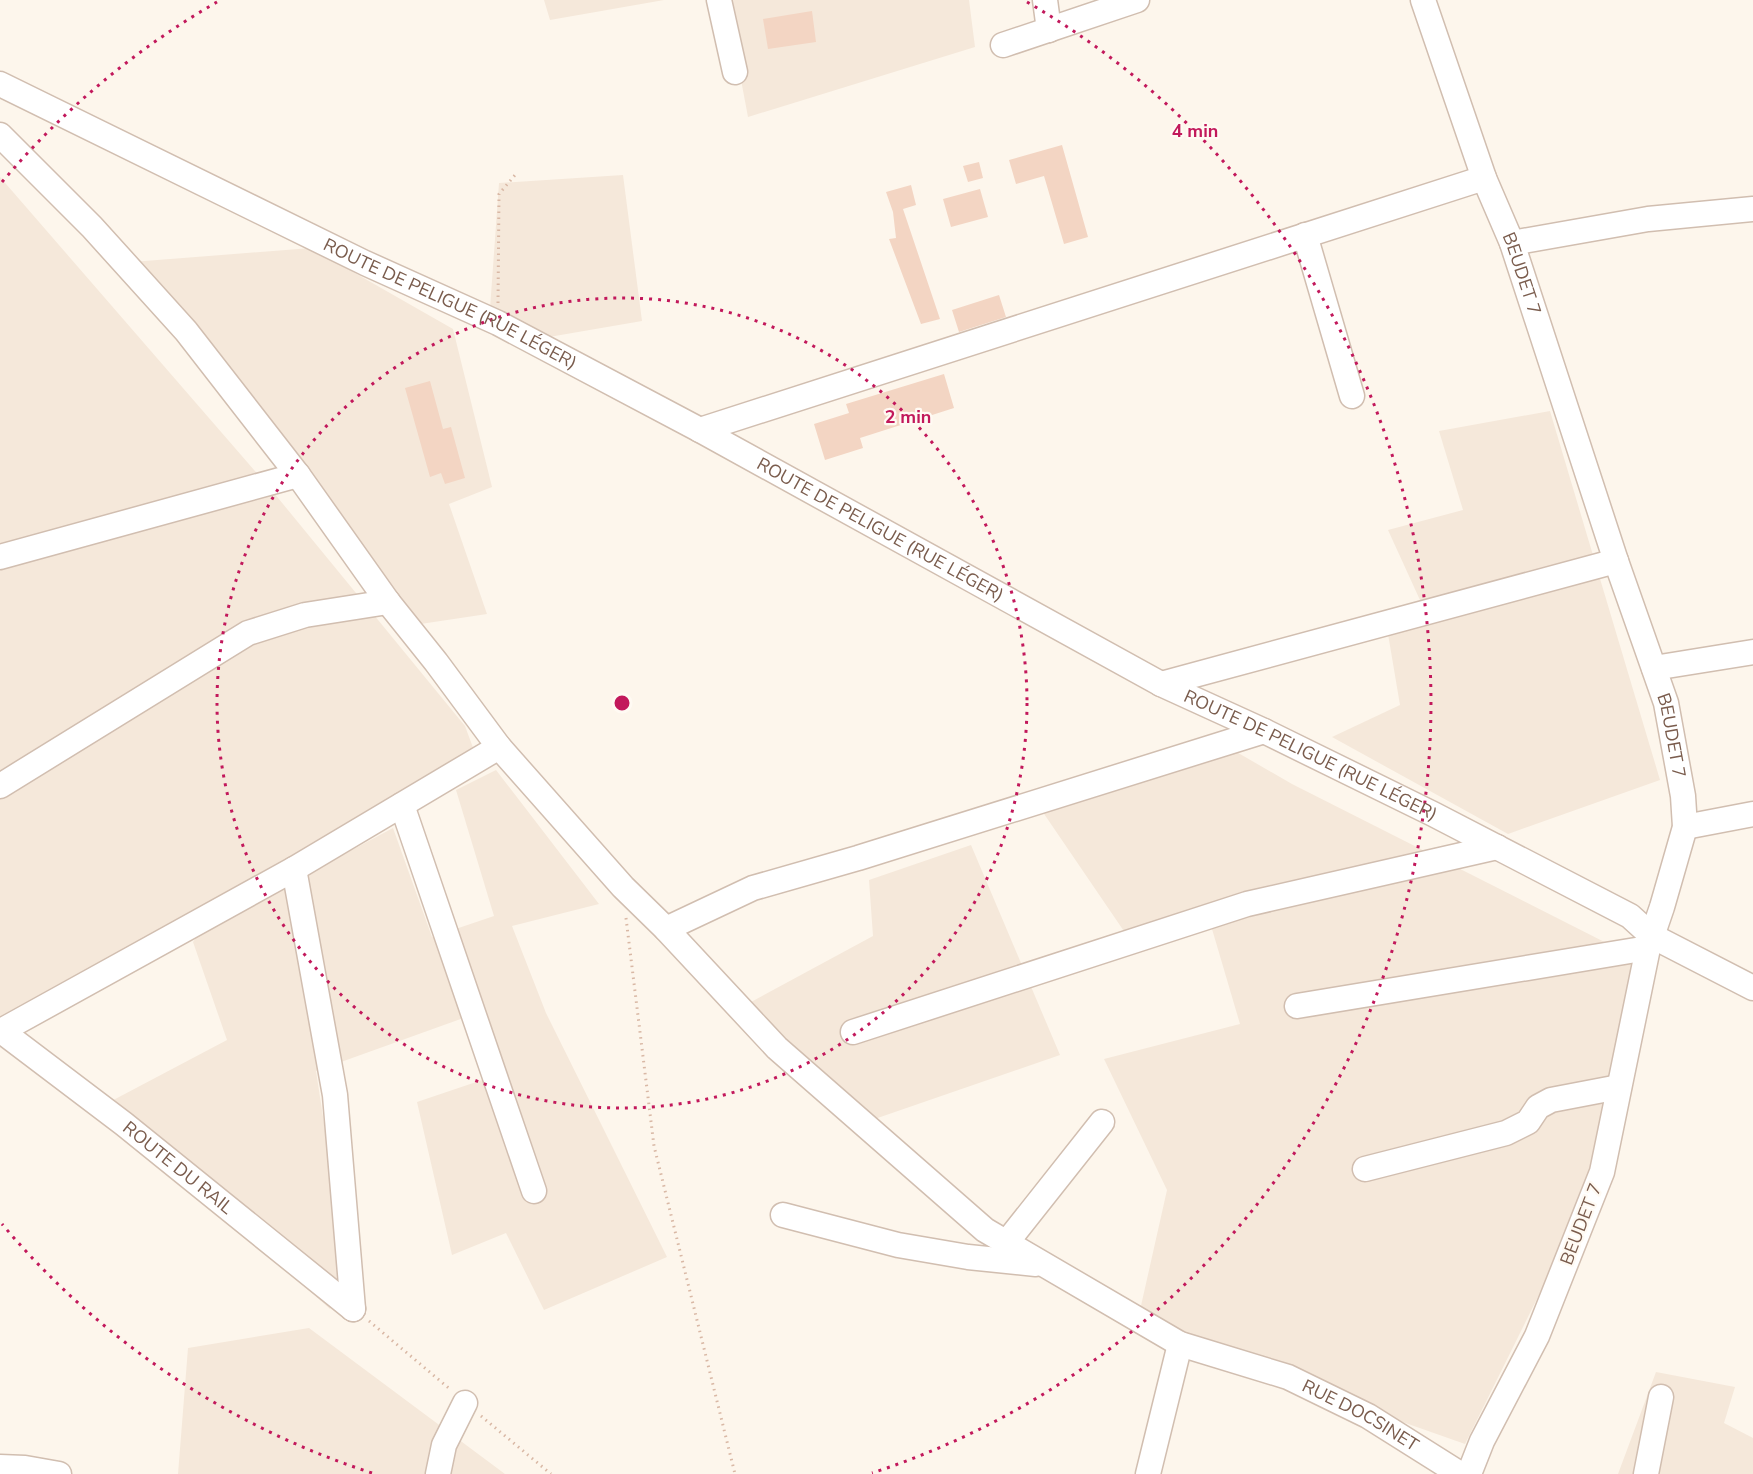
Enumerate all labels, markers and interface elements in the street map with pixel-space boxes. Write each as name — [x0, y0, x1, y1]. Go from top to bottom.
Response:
text: 4 min — [1172, 119, 1218, 143]
street label: BEUDET 7 — [1497, 228, 1547, 318]
street label: ROUTE DE PELIGUE (RUE LÉGER) — [319, 232, 581, 375]
text: 2 min — [885, 405, 931, 429]
street label: ROUTE DE PELIGUE (RUE LÉGER) — [753, 452, 1008, 607]
street label: ROUTE DE PELIGUE (RUE LÉGER) — [1180, 684, 1442, 826]
street label: BEUDET 7 — [1651, 690, 1691, 780]
centre of rings — [612, 693, 632, 713]
street label: ROUTE DU RAIL — [118, 1116, 238, 1220]
street label: BEUDET 7 — [1554, 1180, 1608, 1268]
street label: RUE DOCSINET — [1298, 1374, 1423, 1457]

